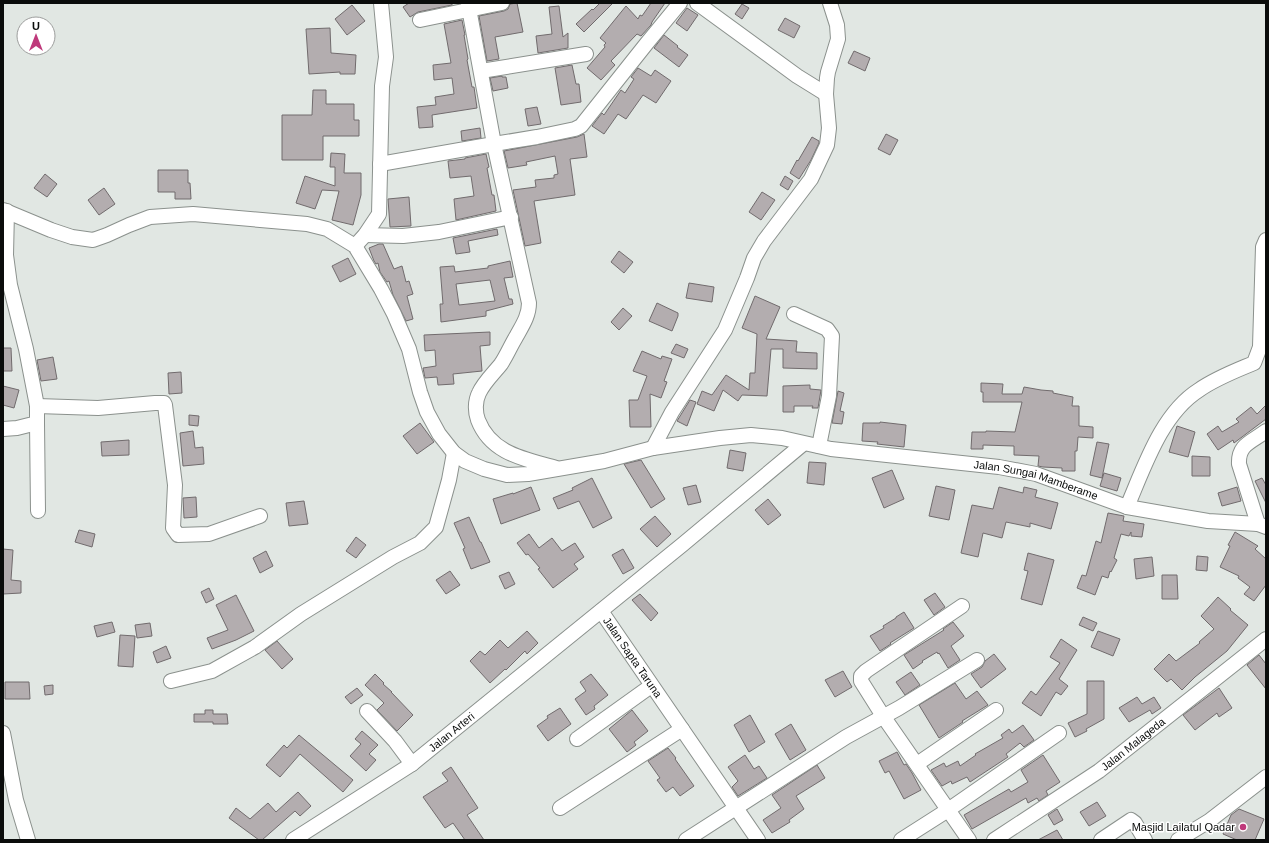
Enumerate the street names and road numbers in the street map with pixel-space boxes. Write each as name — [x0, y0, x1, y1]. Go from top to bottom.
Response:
street label: Jalan Sungai Mamberame — [973, 458, 1100, 502]
street label: Jalan Sapta Taruna — [601, 615, 665, 700]
street label: Jalan Arteri — [426, 710, 477, 754]
street label: Jalan Malageda — [1099, 715, 1168, 773]

